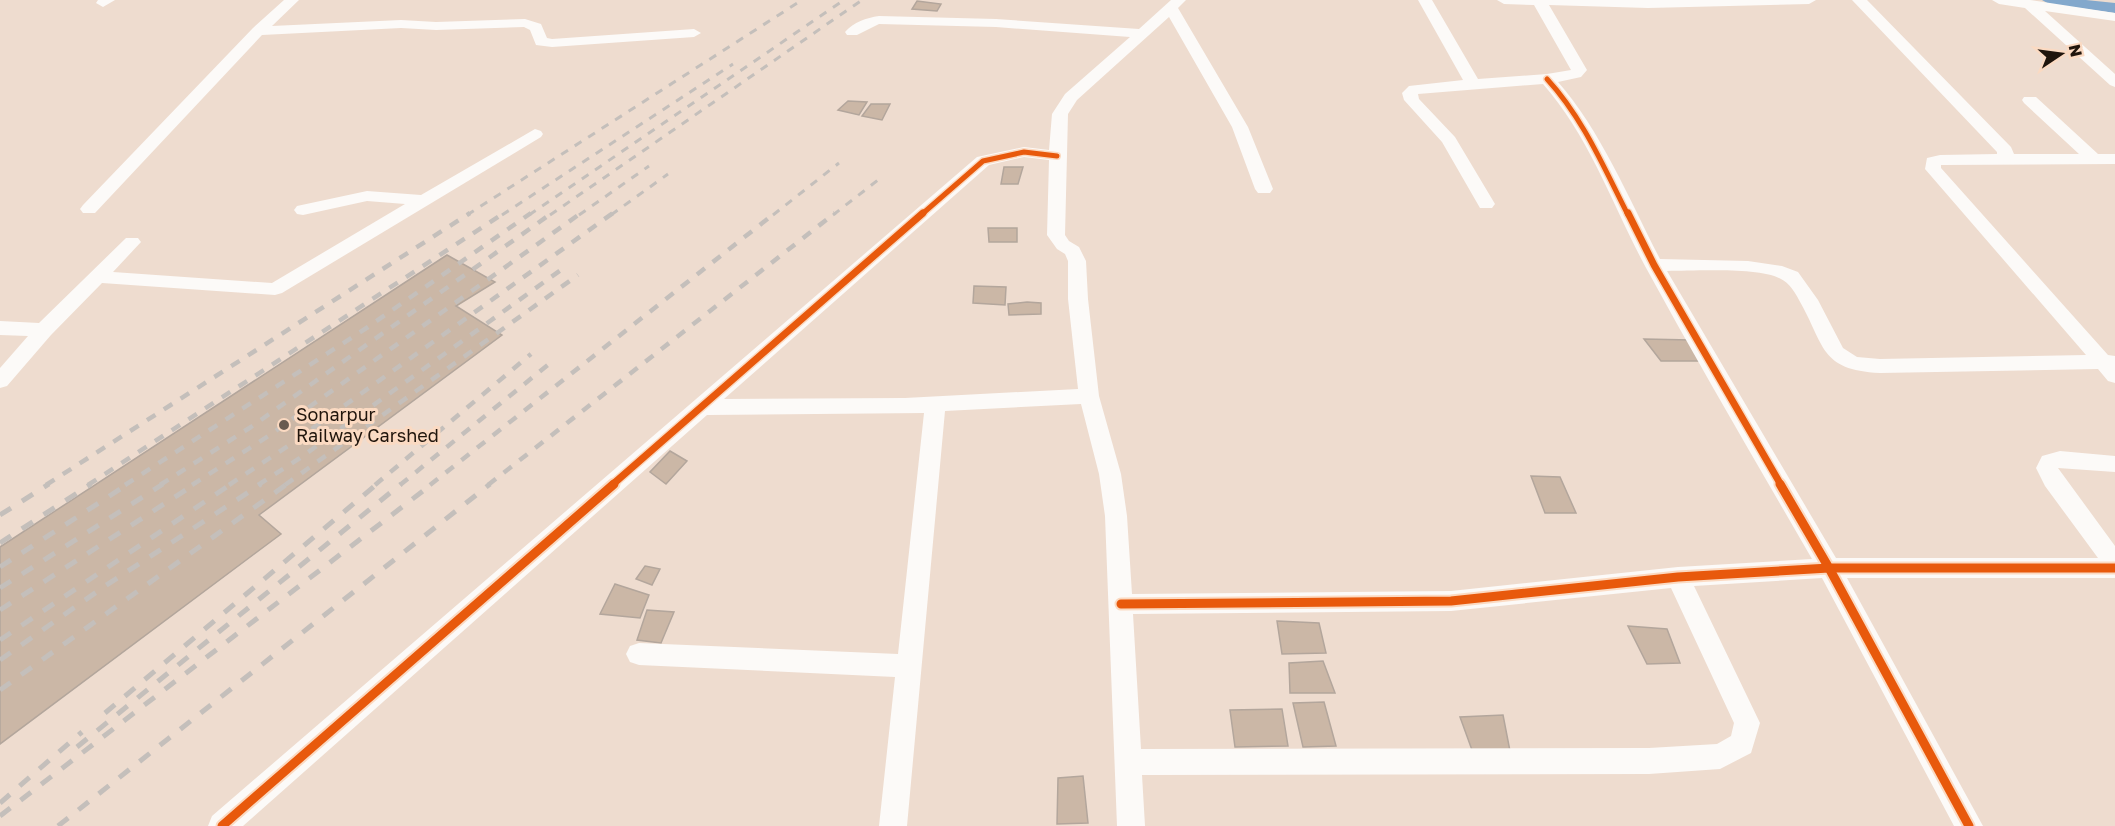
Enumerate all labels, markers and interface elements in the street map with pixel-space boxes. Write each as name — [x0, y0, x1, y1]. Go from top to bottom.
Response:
north arrow — [2031, 24, 2091, 84]
text: N — [2065, 42, 2087, 59]
place label: Sonarpur Railway Carshed — [296, 403, 439, 446]
marker: Sonarpur Railway Carshed — [277, 418, 291, 432]

